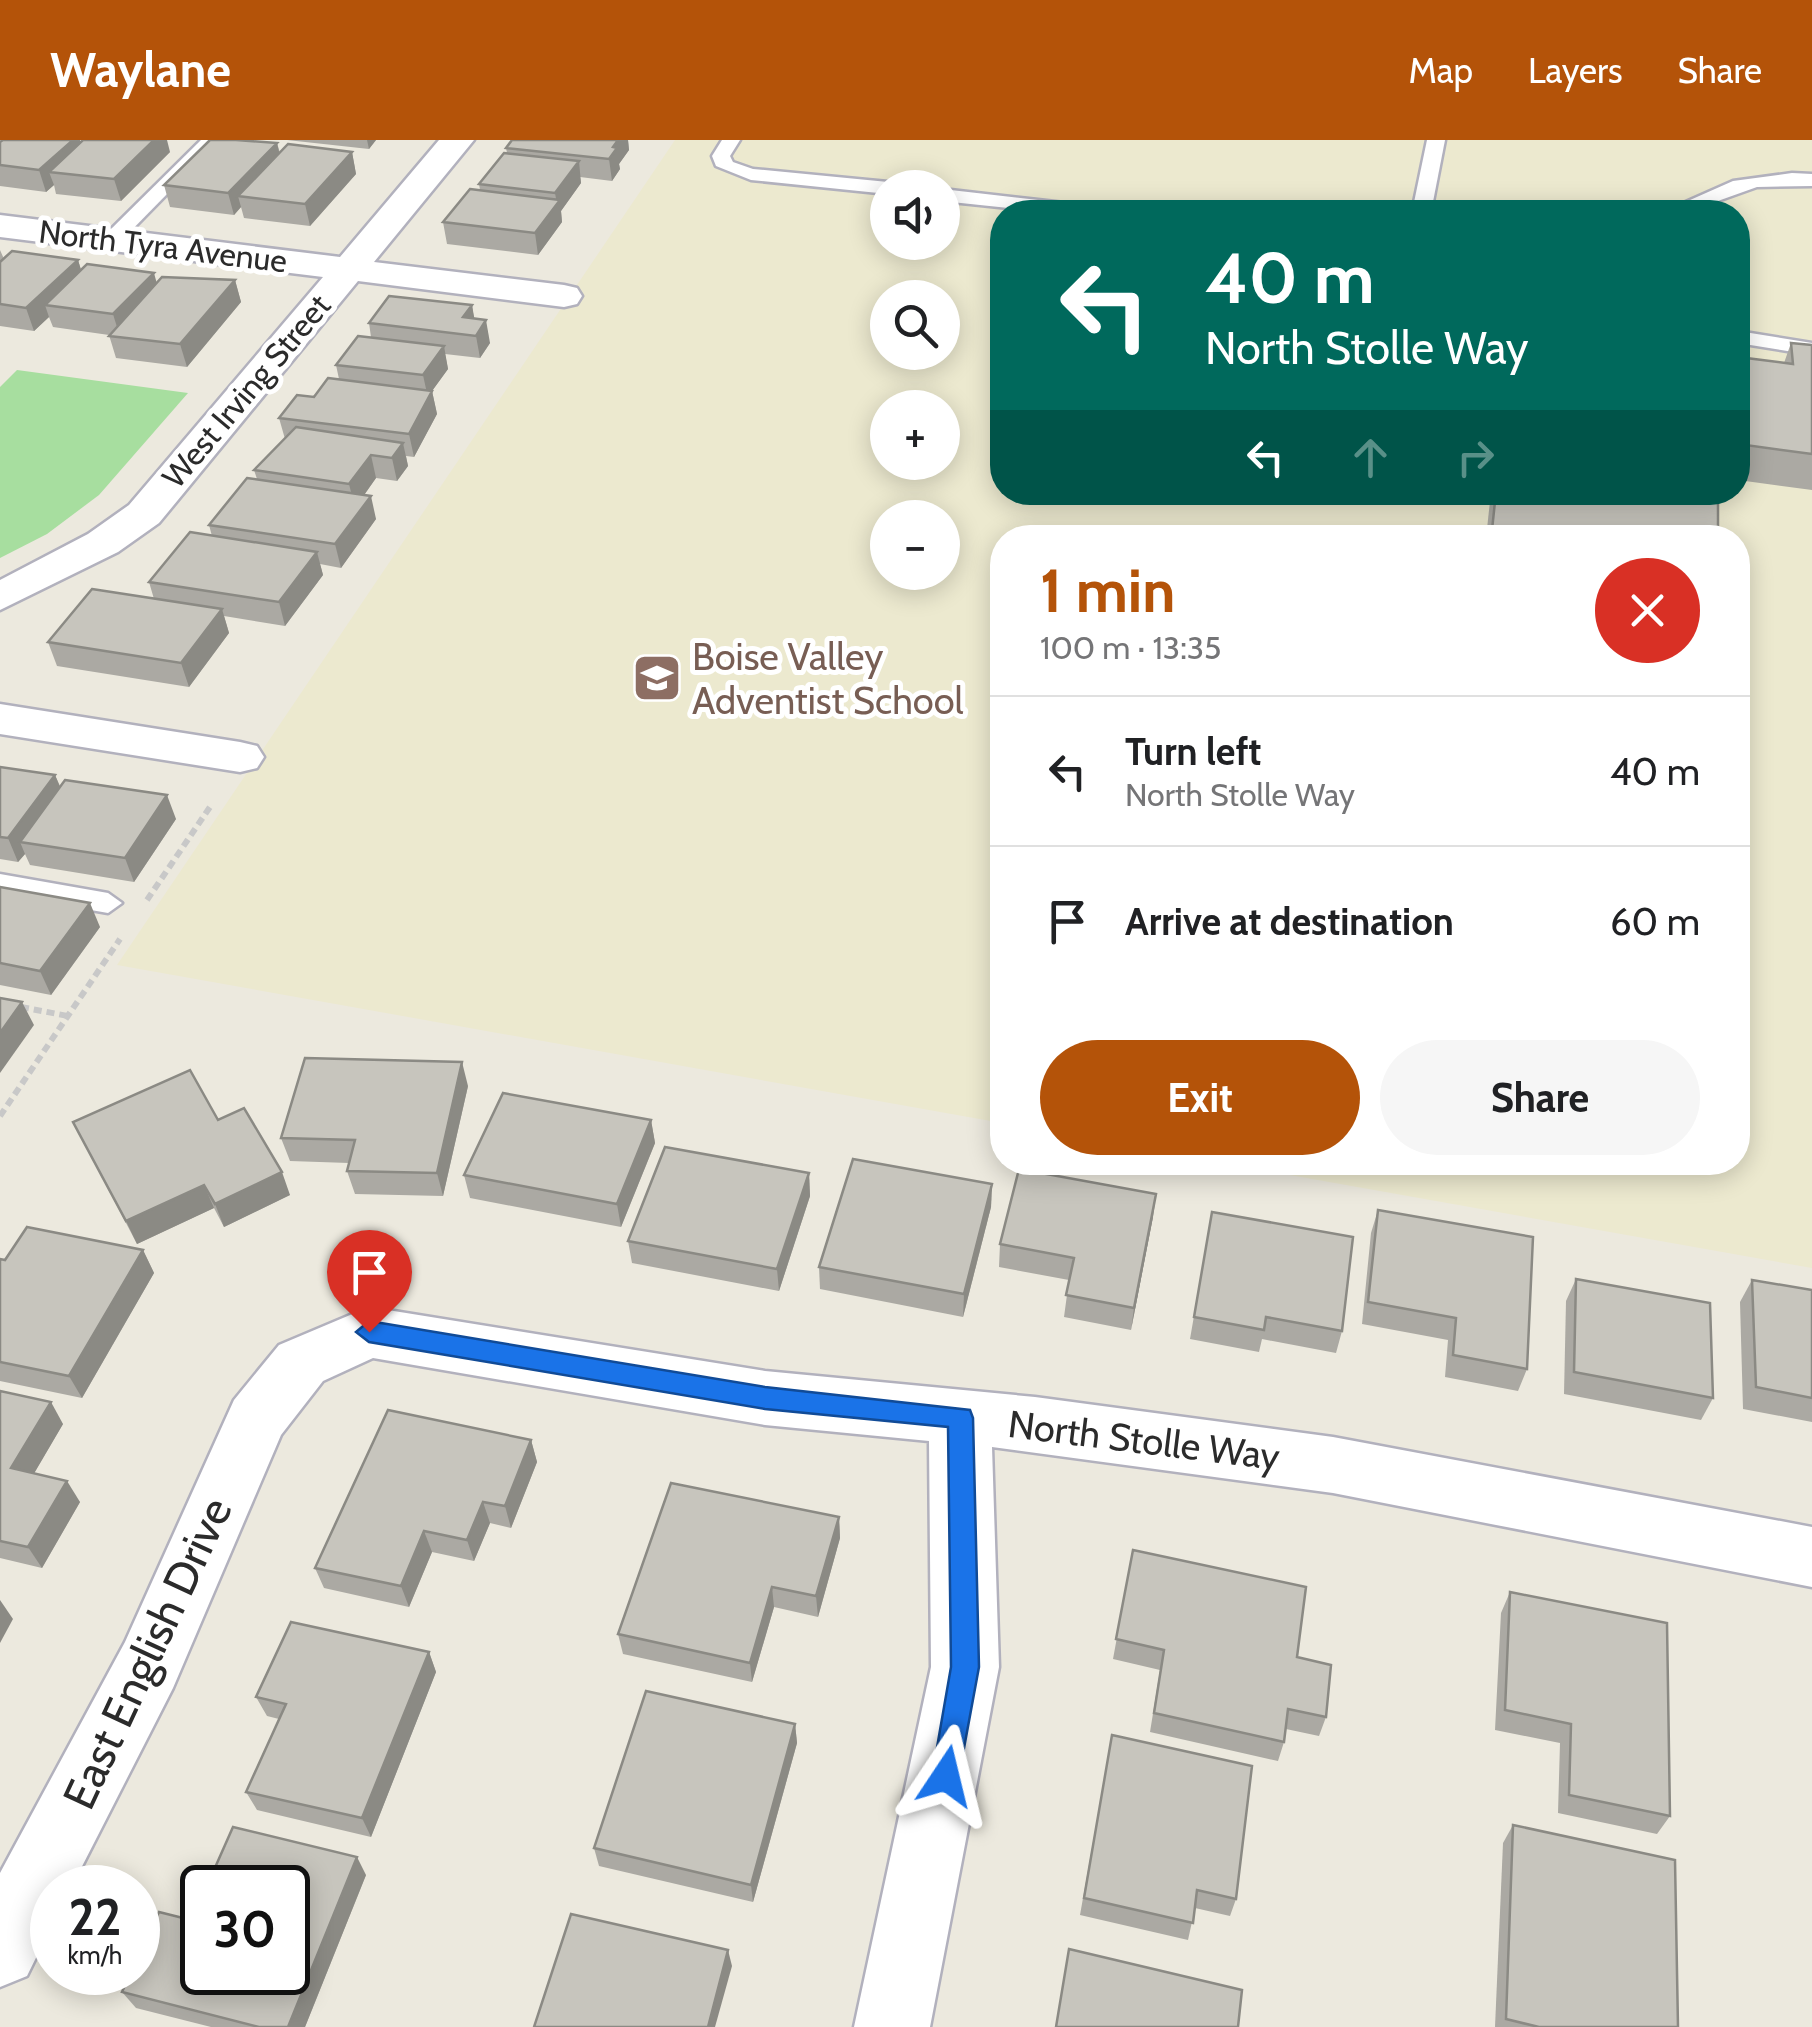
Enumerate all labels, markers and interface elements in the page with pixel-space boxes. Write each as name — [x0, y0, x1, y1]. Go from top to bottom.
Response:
text: Waylane — [50, 41, 231, 99]
text: Map — [1409, 49, 1473, 92]
text: Layers — [1528, 49, 1622, 92]
text: Share — [1677, 49, 1762, 92]
map controls — [870, 170, 960, 590]
button: sound — [870, 170, 960, 260]
street label: North Tyra Avenue — [37, 211, 289, 281]
text: 40 m — [1205, 235, 1374, 321]
icon: left — [1040, 240, 1170, 370]
button: search — [870, 280, 960, 370]
street label: West Irving Street — [154, 286, 338, 496]
text: North Stolle Way — [1205, 321, 1528, 375]
button: + — [870, 390, 960, 480]
icon: left — [1238, 430, 1293, 485]
icon: ahead — [1343, 430, 1398, 485]
icon: right — [1448, 430, 1503, 485]
button: − — [870, 500, 960, 590]
text: 1 min — [1040, 554, 1175, 627]
button: close — [1595, 558, 1700, 663]
text: 100 m · 13:35 — [1040, 628, 1221, 667]
place label: Boise Valley Adventist School — [692, 633, 964, 724]
school or university icon: Boise Valley Adventist School — [631, 652, 683, 704]
text: Turn left — [1125, 728, 1261, 775]
icon: left — [1040, 744, 1095, 799]
text: 40 m — [1610, 748, 1700, 795]
text: North Stolle Way — [1125, 775, 1355, 814]
icon: arrive — [1040, 894, 1095, 949]
text: Arrive at destination — [1125, 898, 1454, 945]
text: 60 m — [1610, 898, 1700, 945]
button: Exit — [1040, 1040, 1360, 1155]
button: Share — [1380, 1040, 1700, 1155]
pin — [327, 1230, 412, 1333]
icon: arrive — [342, 1245, 397, 1300]
street label: North Stolle Way — [1006, 1400, 1282, 1480]
street label: East English Drive — [51, 1489, 243, 1817]
position arrow — [894, 1724, 998, 1828]
speed limit sign: 30 — [180, 1865, 310, 1995]
text: 22 — [69, 1887, 121, 1948]
text: km/h — [68, 1940, 122, 1970]

